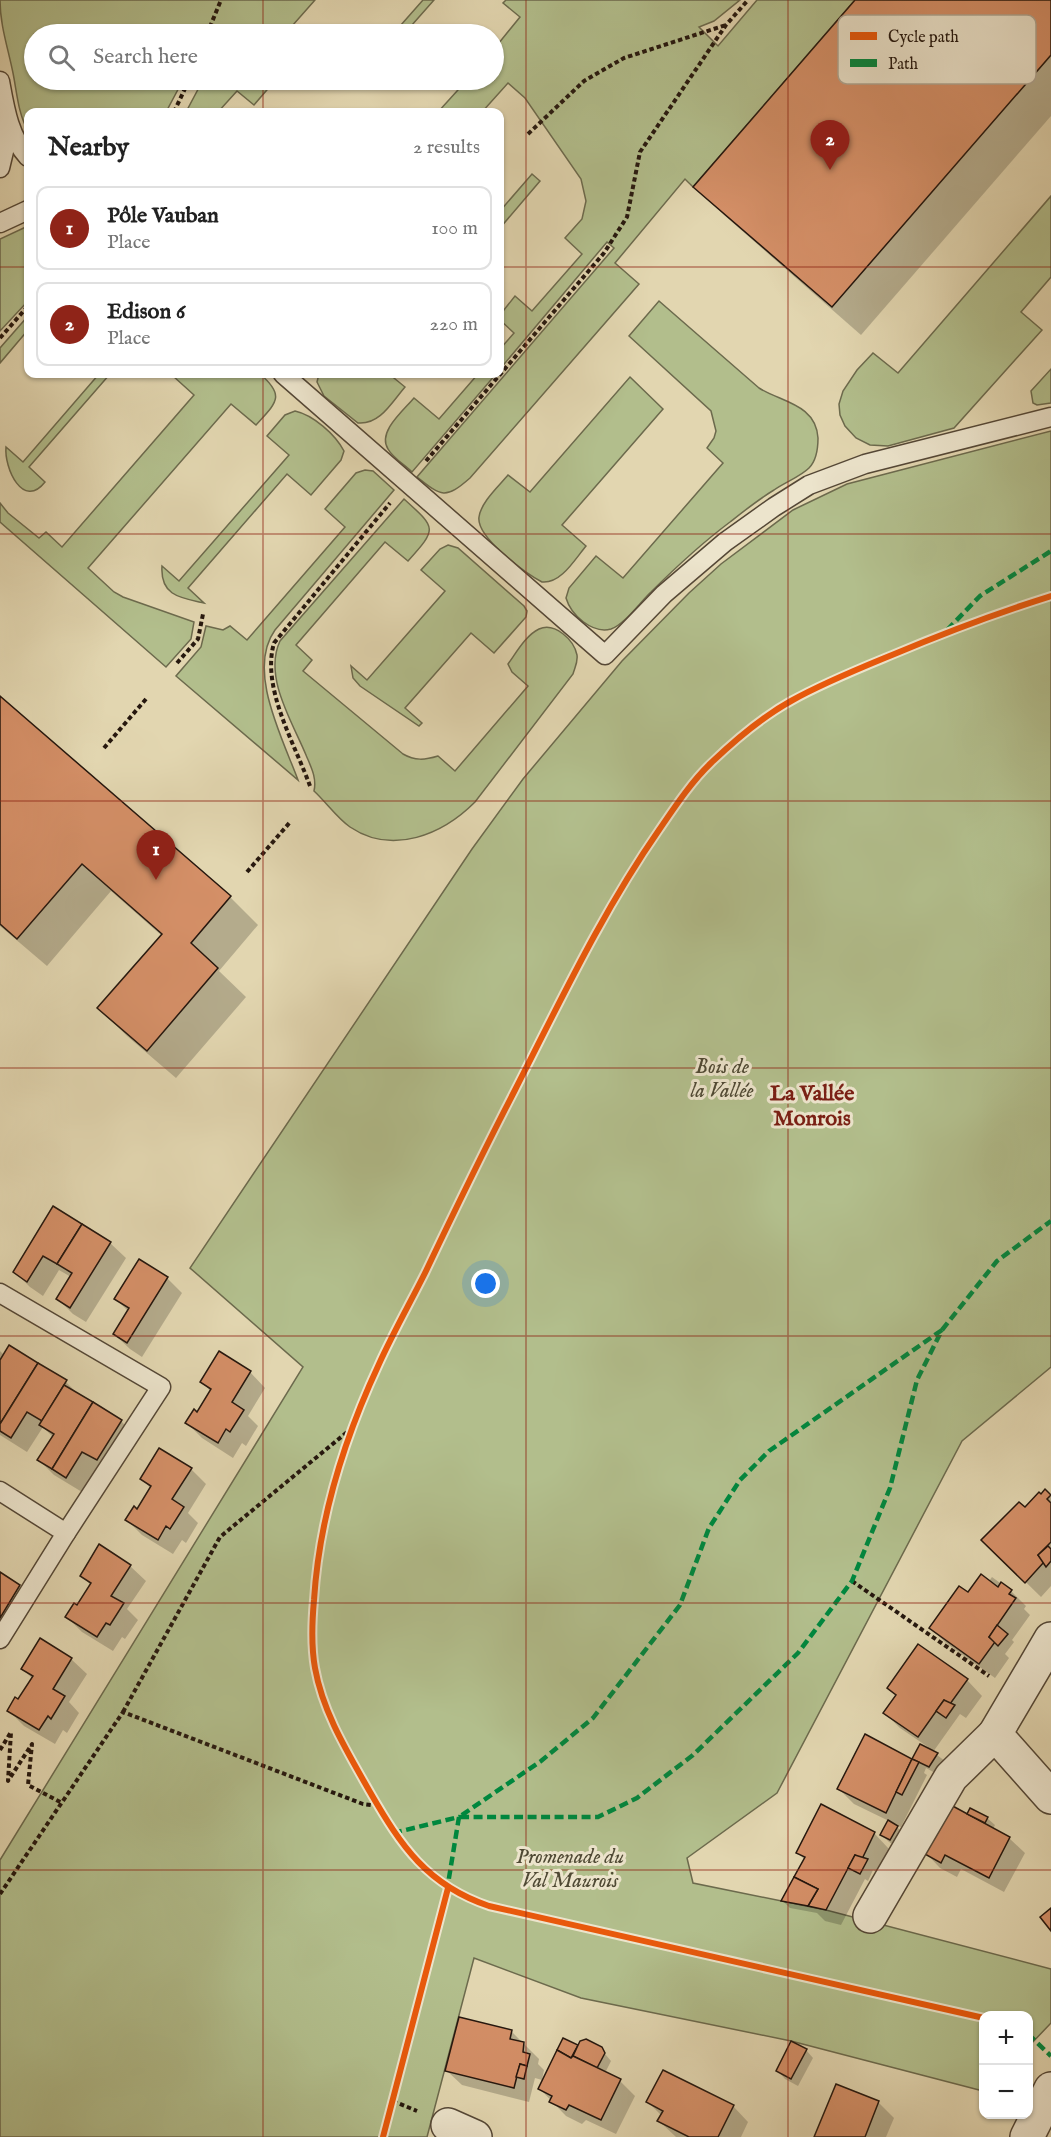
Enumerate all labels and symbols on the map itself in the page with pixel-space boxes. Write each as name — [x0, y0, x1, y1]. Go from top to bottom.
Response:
legend — [838, 15, 1036, 84]
text: Cycle path — [888, 28, 959, 48]
text: Path — [888, 55, 919, 75]
pin: 2 — [810, 120, 850, 170]
pin: 1 — [136, 830, 176, 880]
park label: Bois de la Vallée — [691, 1054, 753, 1105]
district label: La Vallée Monrois — [770, 1080, 854, 1133]
your location — [471, 1269, 500, 1298]
park label: Promenade du Val Maurois — [516, 1844, 624, 1895]

